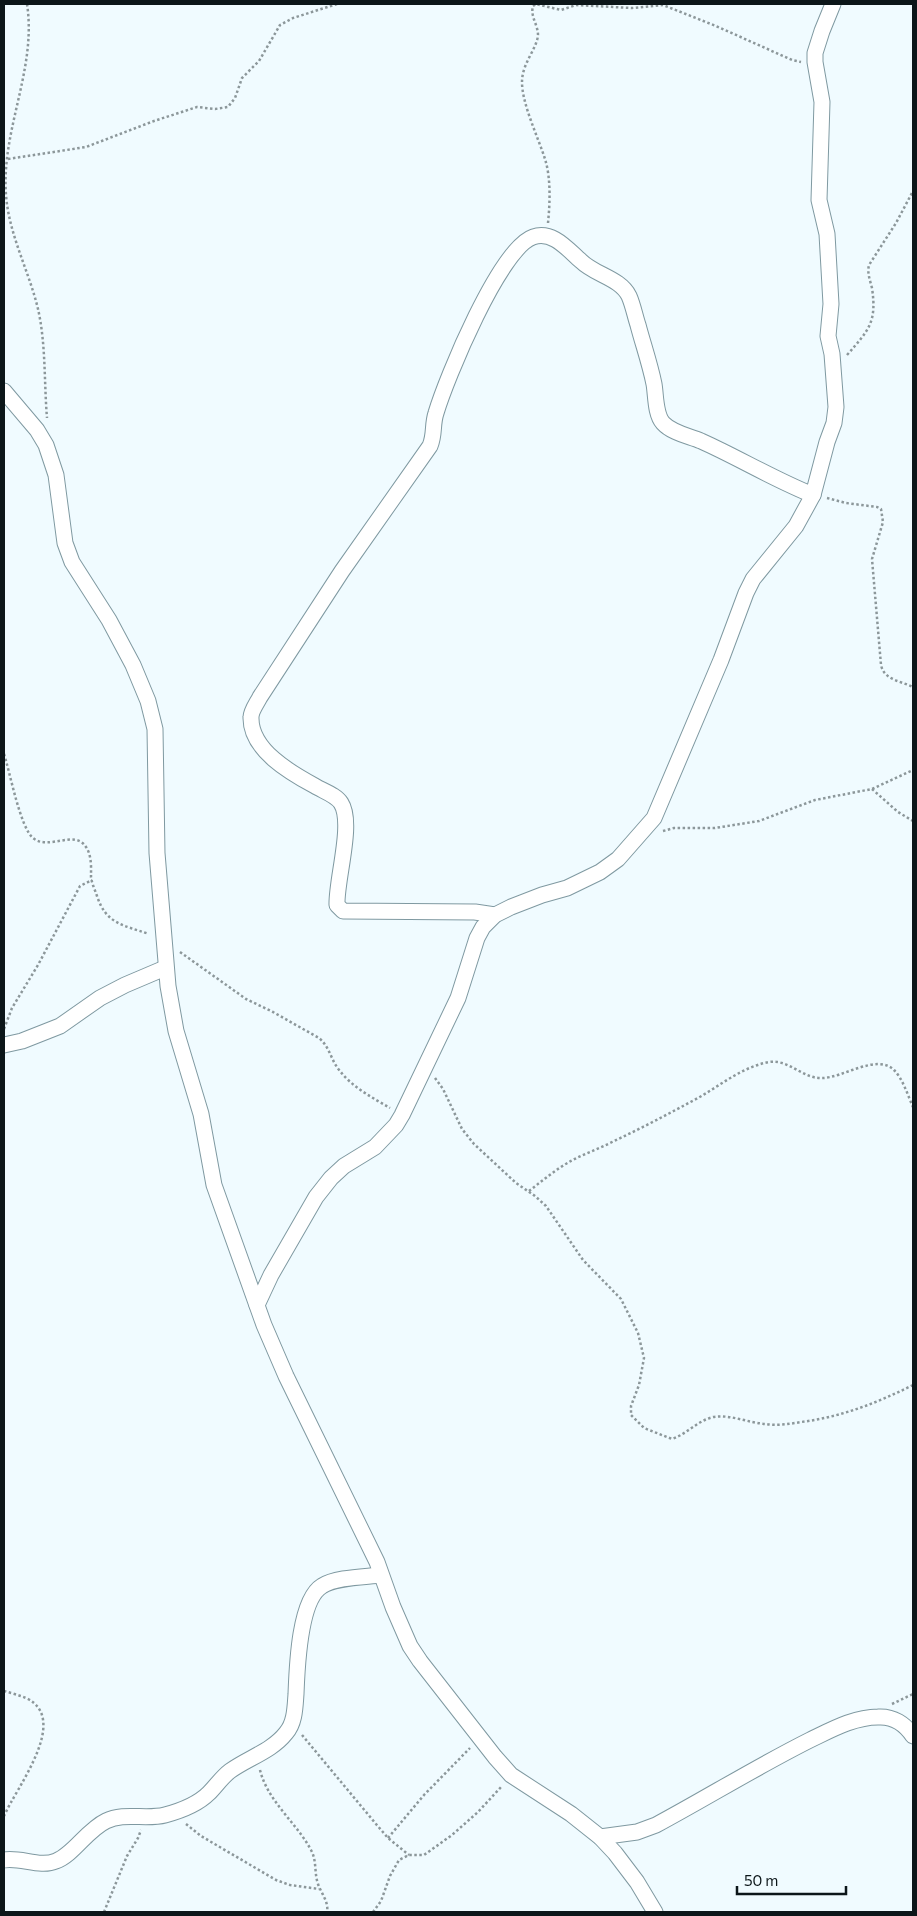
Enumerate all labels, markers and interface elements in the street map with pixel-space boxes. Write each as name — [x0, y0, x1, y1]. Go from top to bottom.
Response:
scale bar — [737, 1864, 846, 1896]
text: 50 m — [744, 1871, 778, 1889]

